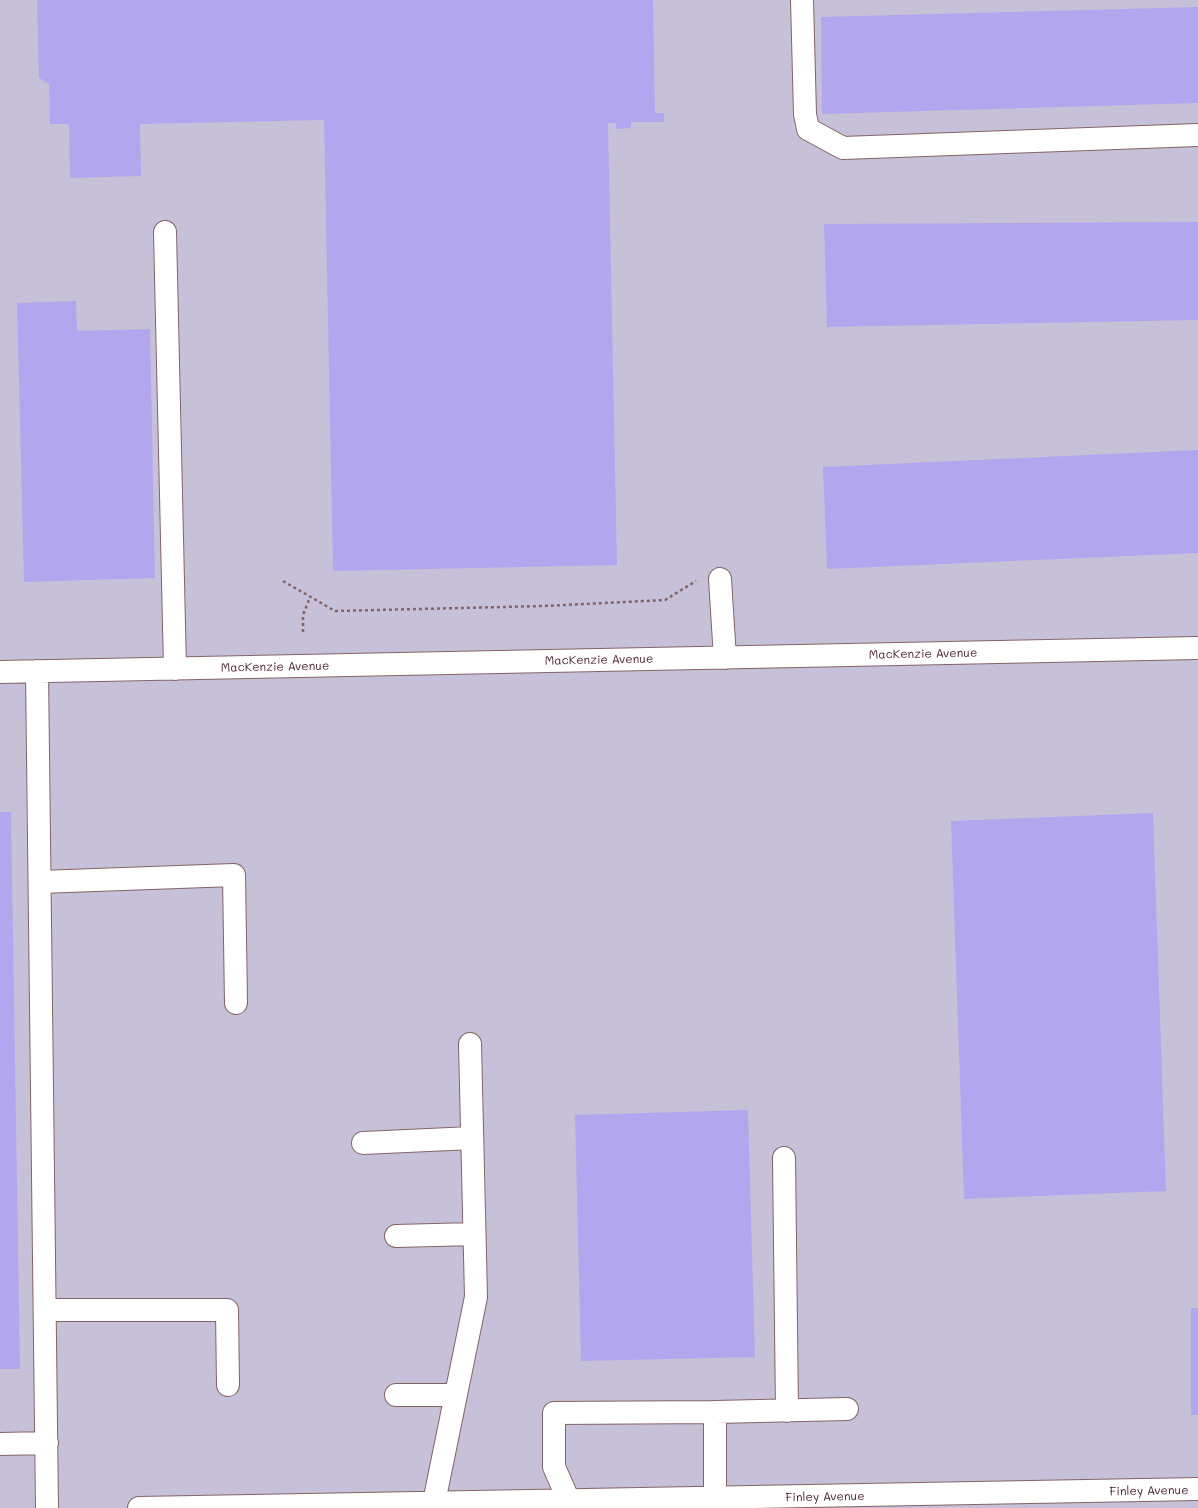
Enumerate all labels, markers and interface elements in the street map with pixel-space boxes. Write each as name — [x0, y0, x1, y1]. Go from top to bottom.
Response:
street label: MacKenzie Avenue — [869, 646, 977, 662]
street label: MacKenzie Avenue — [545, 652, 653, 668]
street label: MacKenzie Avenue — [221, 659, 329, 675]
street label: Finley Avenue — [1109, 1483, 1189, 1499]
street label: Finley Avenue — [785, 1489, 865, 1505]

